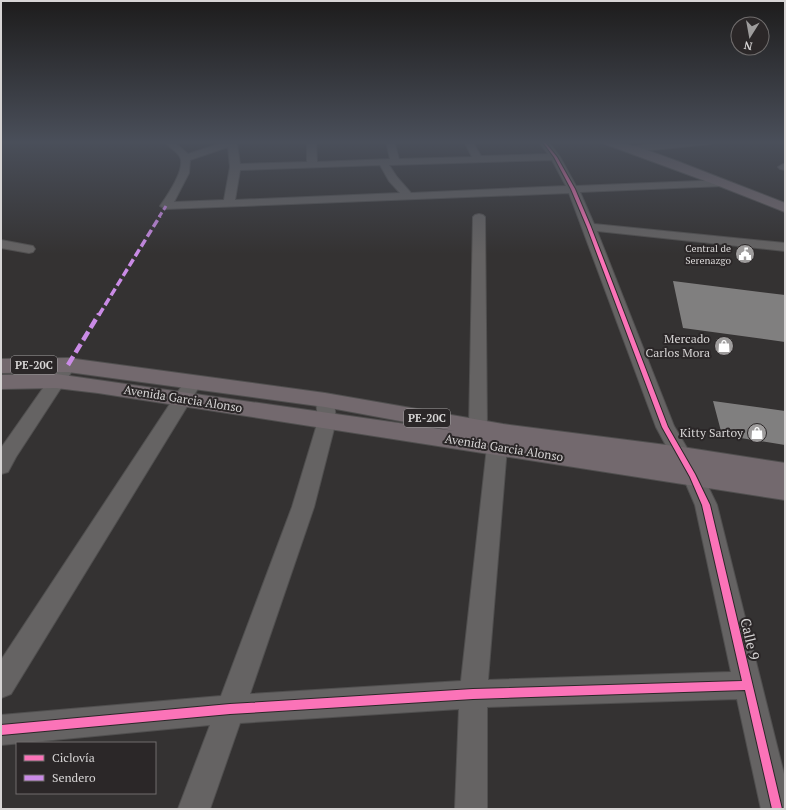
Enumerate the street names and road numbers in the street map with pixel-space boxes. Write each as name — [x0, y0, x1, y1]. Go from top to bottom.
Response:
road number: PE-20C — [11, 356, 57, 374]
street label: Avenida Garcia Alonso — [123, 382, 244, 415]
road number: PE-20C — [404, 409, 450, 427]
street label: Avenida Garcia Alonso — [444, 431, 565, 464]
street label: Calle 9 — [736, 616, 765, 662]

